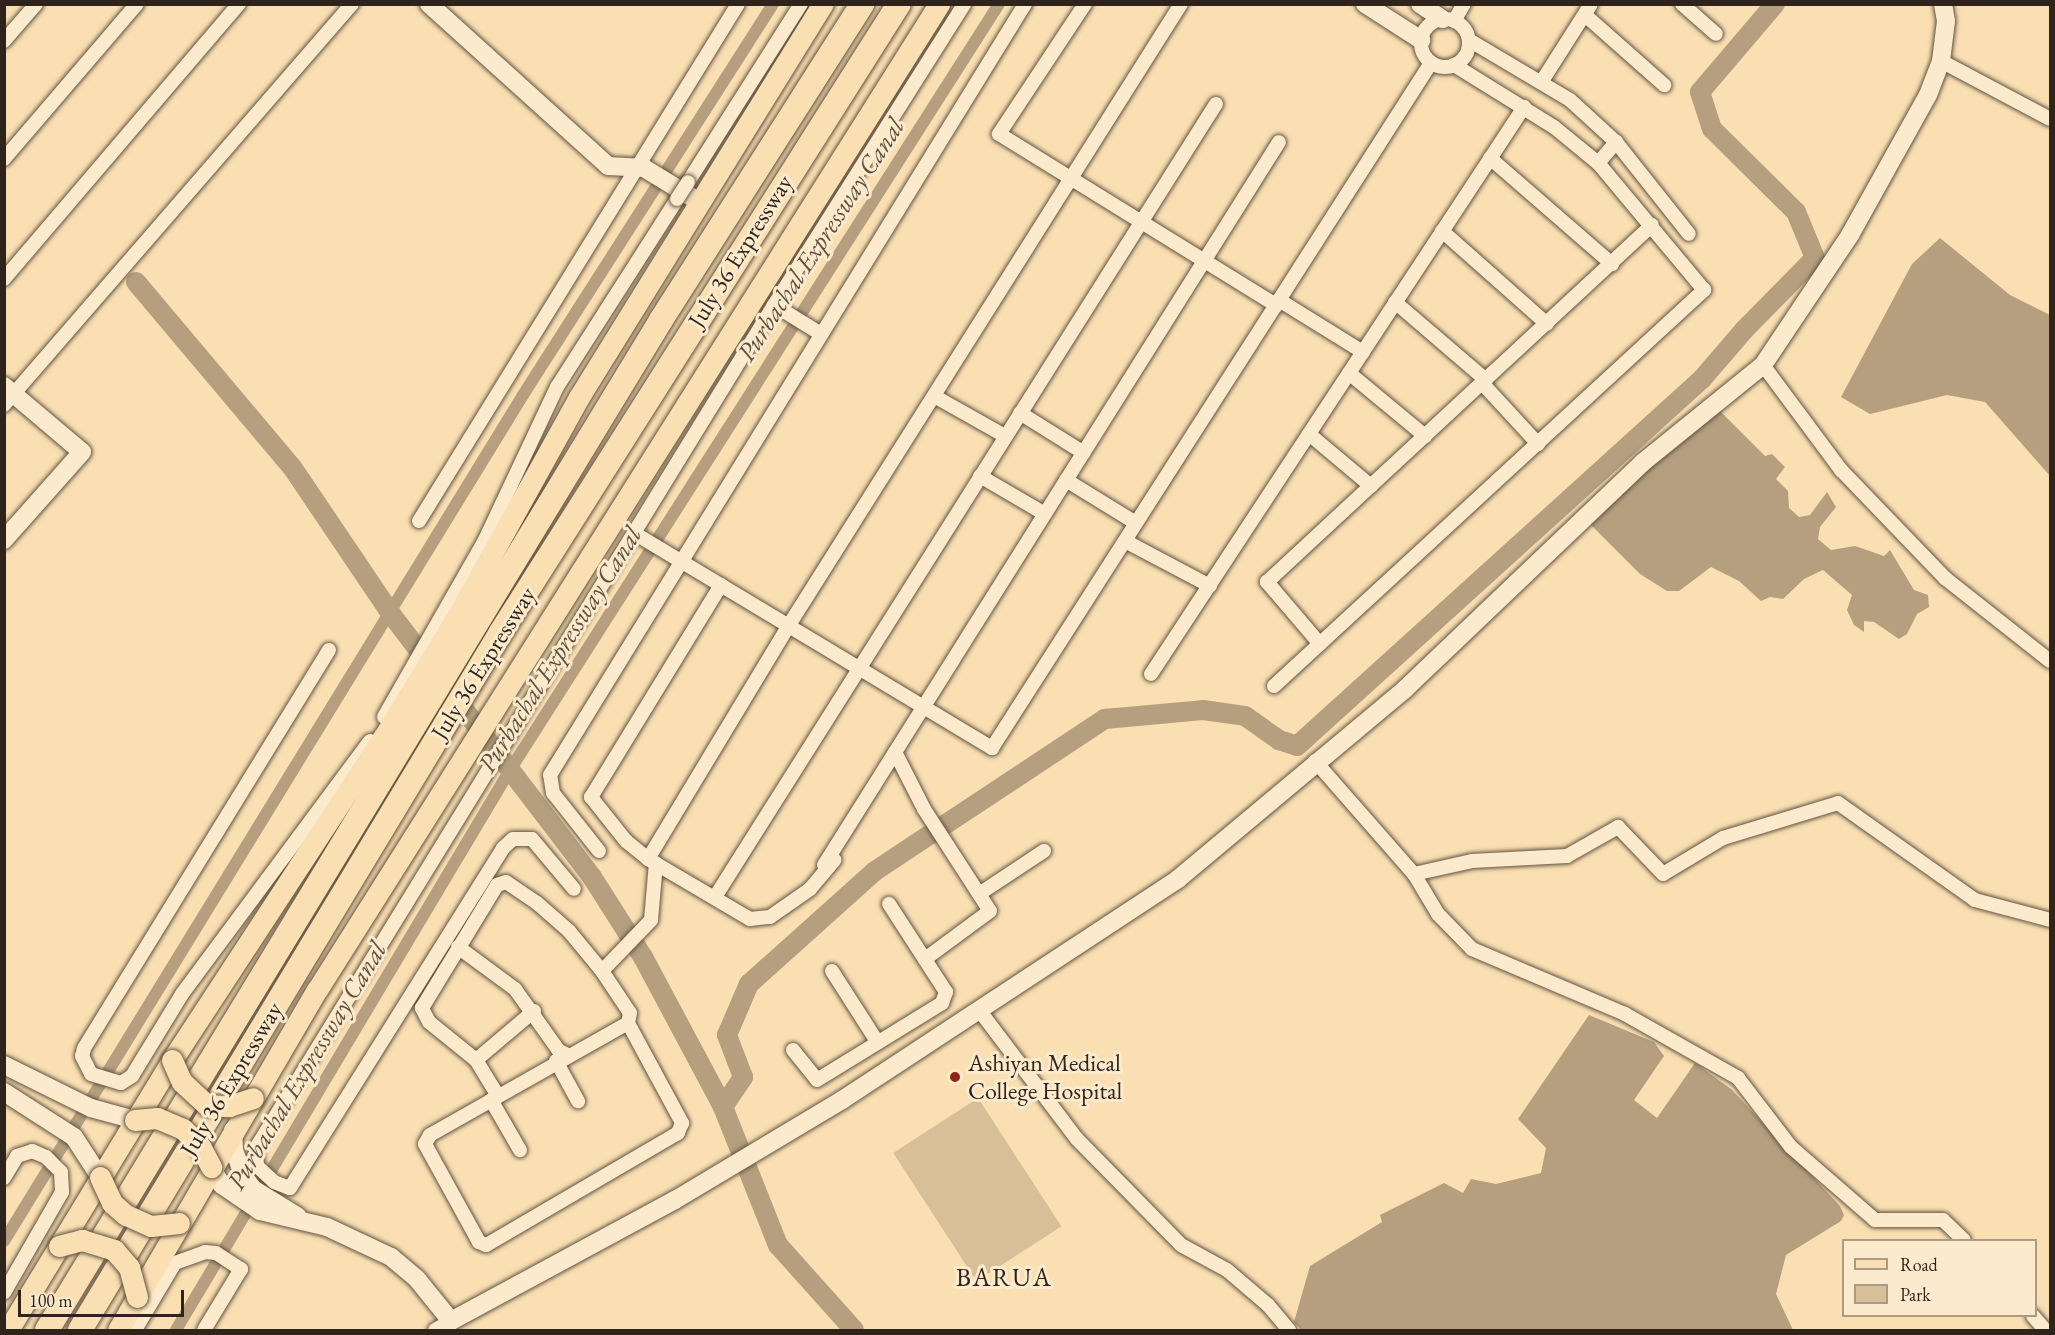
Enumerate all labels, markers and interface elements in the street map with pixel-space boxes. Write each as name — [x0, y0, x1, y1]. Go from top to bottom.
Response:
water label: Purbachal Expressway Canal — [731, 112, 911, 368]
street label: July 36 Expressway — [681, 169, 799, 333]
water label: Purbachal Expressway Canal — [471, 521, 649, 779]
street label: July 36 Expressway — [424, 581, 542, 745]
water label: Purbachal Expressway Canal — [220, 936, 394, 1196]
street label: July 36 Expressway — [174, 997, 288, 1161]
place label: Ashiyan Medical College Hospital — [968, 1049, 1122, 1105]
marker: Ashiyan Medical College Hospital — [946, 1068, 964, 1086]
legend — [1842, 1239, 2037, 1317]
text: Road — [1900, 1253, 1938, 1276]
district label: BARUA — [956, 1262, 1052, 1294]
scale bar — [21, 1278, 188, 1316]
text: Park — [1900, 1283, 1931, 1306]
text: 100 m — [29, 1289, 73, 1312]

